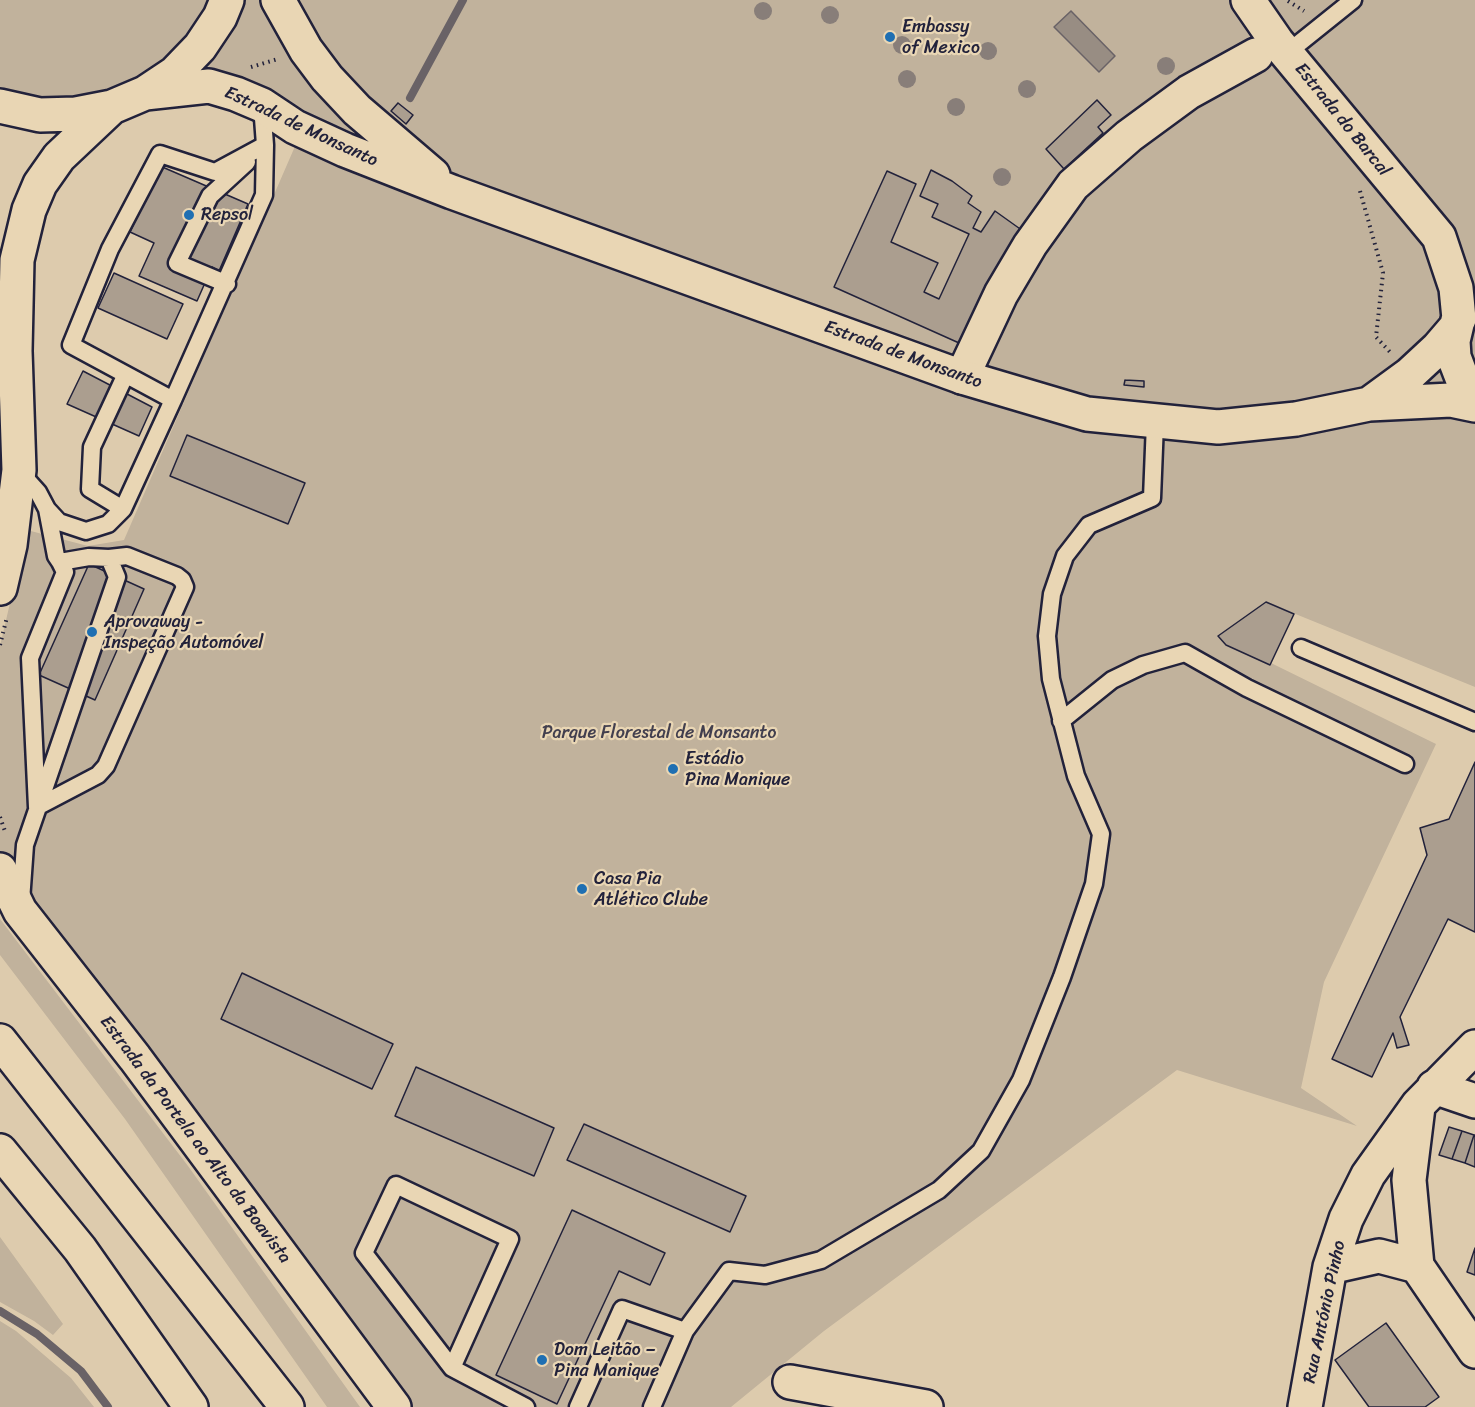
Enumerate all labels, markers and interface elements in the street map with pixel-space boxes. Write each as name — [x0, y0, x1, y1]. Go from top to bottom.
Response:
place label: Embassy of Mexico — [902, 16, 980, 58]
marker: Embassy of Mexico — [883, 30, 897, 44]
street label: Estrada do Barcal — [1290, 59, 1394, 181]
street label: Estrada de Monsanto — [221, 82, 381, 172]
place label: Repsol — [201, 204, 253, 226]
marker: Repsol — [182, 208, 196, 222]
street label: Estrada de Monsanto — [821, 316, 985, 394]
place label: Aprovaway - Inspeção Automóvel — [104, 611, 263, 654]
marker: Aprovaway - Inspeção Automóvel — [85, 625, 99, 639]
park label: Parque Florestal de Monsanto — [542, 722, 776, 744]
place label: Estádio Pina Manique — [685, 748, 790, 790]
marker: Estádio Pina Manique — [666, 762, 680, 776]
place label: Casa Pia Atlético Clube — [594, 868, 708, 910]
marker: Casa Pia Atlético Clube — [575, 882, 589, 896]
street label: Estrada da Portela ao Alto da Boavista — [95, 1012, 295, 1268]
street label: Rua António Pinho — [1299, 1239, 1351, 1385]
place label: Dom Leitão – Pina Manique — [554, 1339, 659, 1382]
marker: Dom Leitão – Pina Manique — [535, 1353, 549, 1367]

